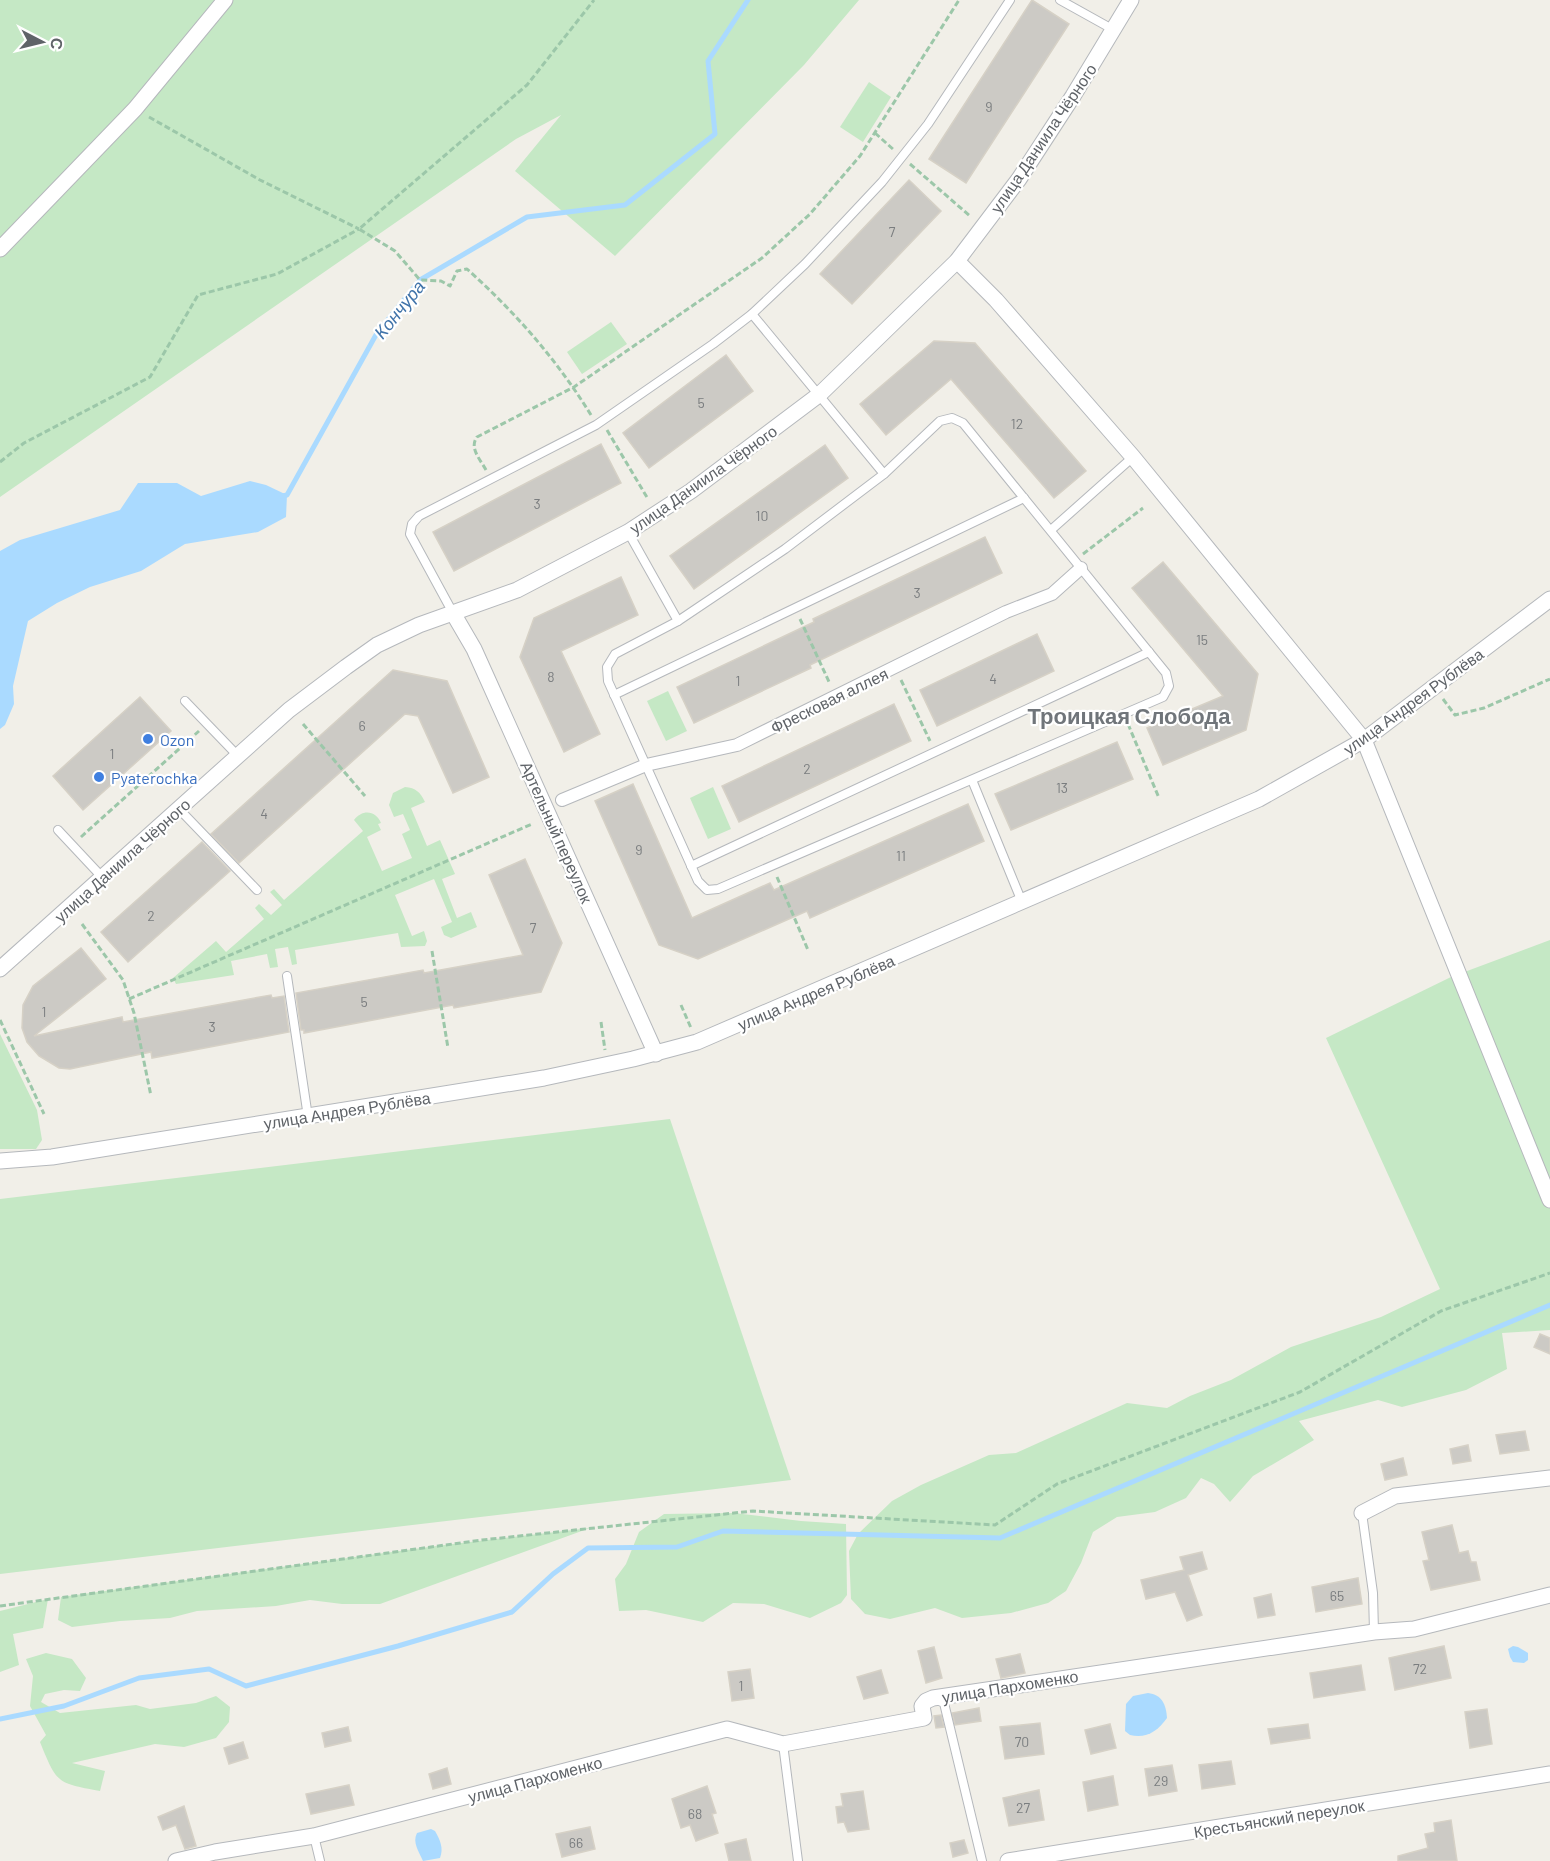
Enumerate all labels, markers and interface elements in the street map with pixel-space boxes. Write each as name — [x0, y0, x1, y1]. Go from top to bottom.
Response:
north arrow — [12, 12, 72, 72]
text: С — [47, 37, 68, 51]
street label: улица Даниила Чёрного — [986, 60, 1100, 216]
house number: 9 — [985, 98, 993, 115]
house number: 7 — [889, 223, 896, 240]
water label: Кончура — [369, 275, 429, 343]
house number: 5 — [697, 394, 705, 411]
house number: 12 — [1011, 415, 1023, 432]
street label: улица Даниила Чёрного — [626, 421, 780, 537]
house number: 3 — [533, 495, 541, 512]
house number: 10 — [756, 507, 768, 524]
house number: 3 — [913, 584, 921, 601]
house number: 15 — [1196, 631, 1208, 648]
street label: улица Андрея Рублёва — [1339, 644, 1487, 758]
street label: Фресковая аллея — [767, 663, 891, 737]
house number: 8 — [547, 668, 555, 685]
house number: 4 — [989, 670, 997, 687]
house number: 1 — [736, 672, 740, 689]
district label: Троицкая Слобода — [1028, 702, 1231, 729]
house number: 6 — [358, 717, 366, 734]
place label: Ozon — [160, 730, 194, 749]
marker: Ozon — [141, 732, 155, 746]
house number: 1 — [110, 745, 114, 762]
street label: Артельный переулок — [517, 758, 597, 907]
house number: 2 — [803, 760, 811, 777]
place label: Pyaterochka — [111, 768, 197, 787]
marker: Pyaterochka — [92, 770, 106, 784]
house number: 13 — [1056, 779, 1068, 796]
street label: улица Даниила Чёрного — [50, 794, 194, 926]
house number: 4 — [260, 805, 268, 822]
house number: 9 — [635, 841, 643, 858]
house number: 11 — [896, 847, 906, 864]
house number: 2 — [147, 907, 155, 924]
house number: 7 — [530, 919, 537, 936]
street label: улица Андрея Рублёва — [735, 950, 897, 1034]
house number: 5 — [360, 993, 368, 1010]
house number: 1 — [42, 1003, 46, 1020]
house number: 3 — [208, 1018, 216, 1035]
street label: улица Андрея Рублёва — [262, 1087, 432, 1133]
house number: 65 — [1330, 1587, 1344, 1604]
house number: 72 — [1413, 1660, 1427, 1677]
street label: улица Пархоменко — [940, 1666, 1080, 1706]
house number: 1 — [739, 1677, 743, 1694]
house number: 70 — [1015, 1733, 1029, 1750]
street label: улица Пархоменко — [466, 1752, 604, 1806]
house number: 29 — [1154, 1772, 1168, 1789]
street label: Крестьянский переулок — [1192, 1795, 1367, 1841]
house number: 27 — [1016, 1799, 1030, 1816]
house number: 68 — [688, 1805, 702, 1822]
house number: 66 — [569, 1834, 583, 1851]

